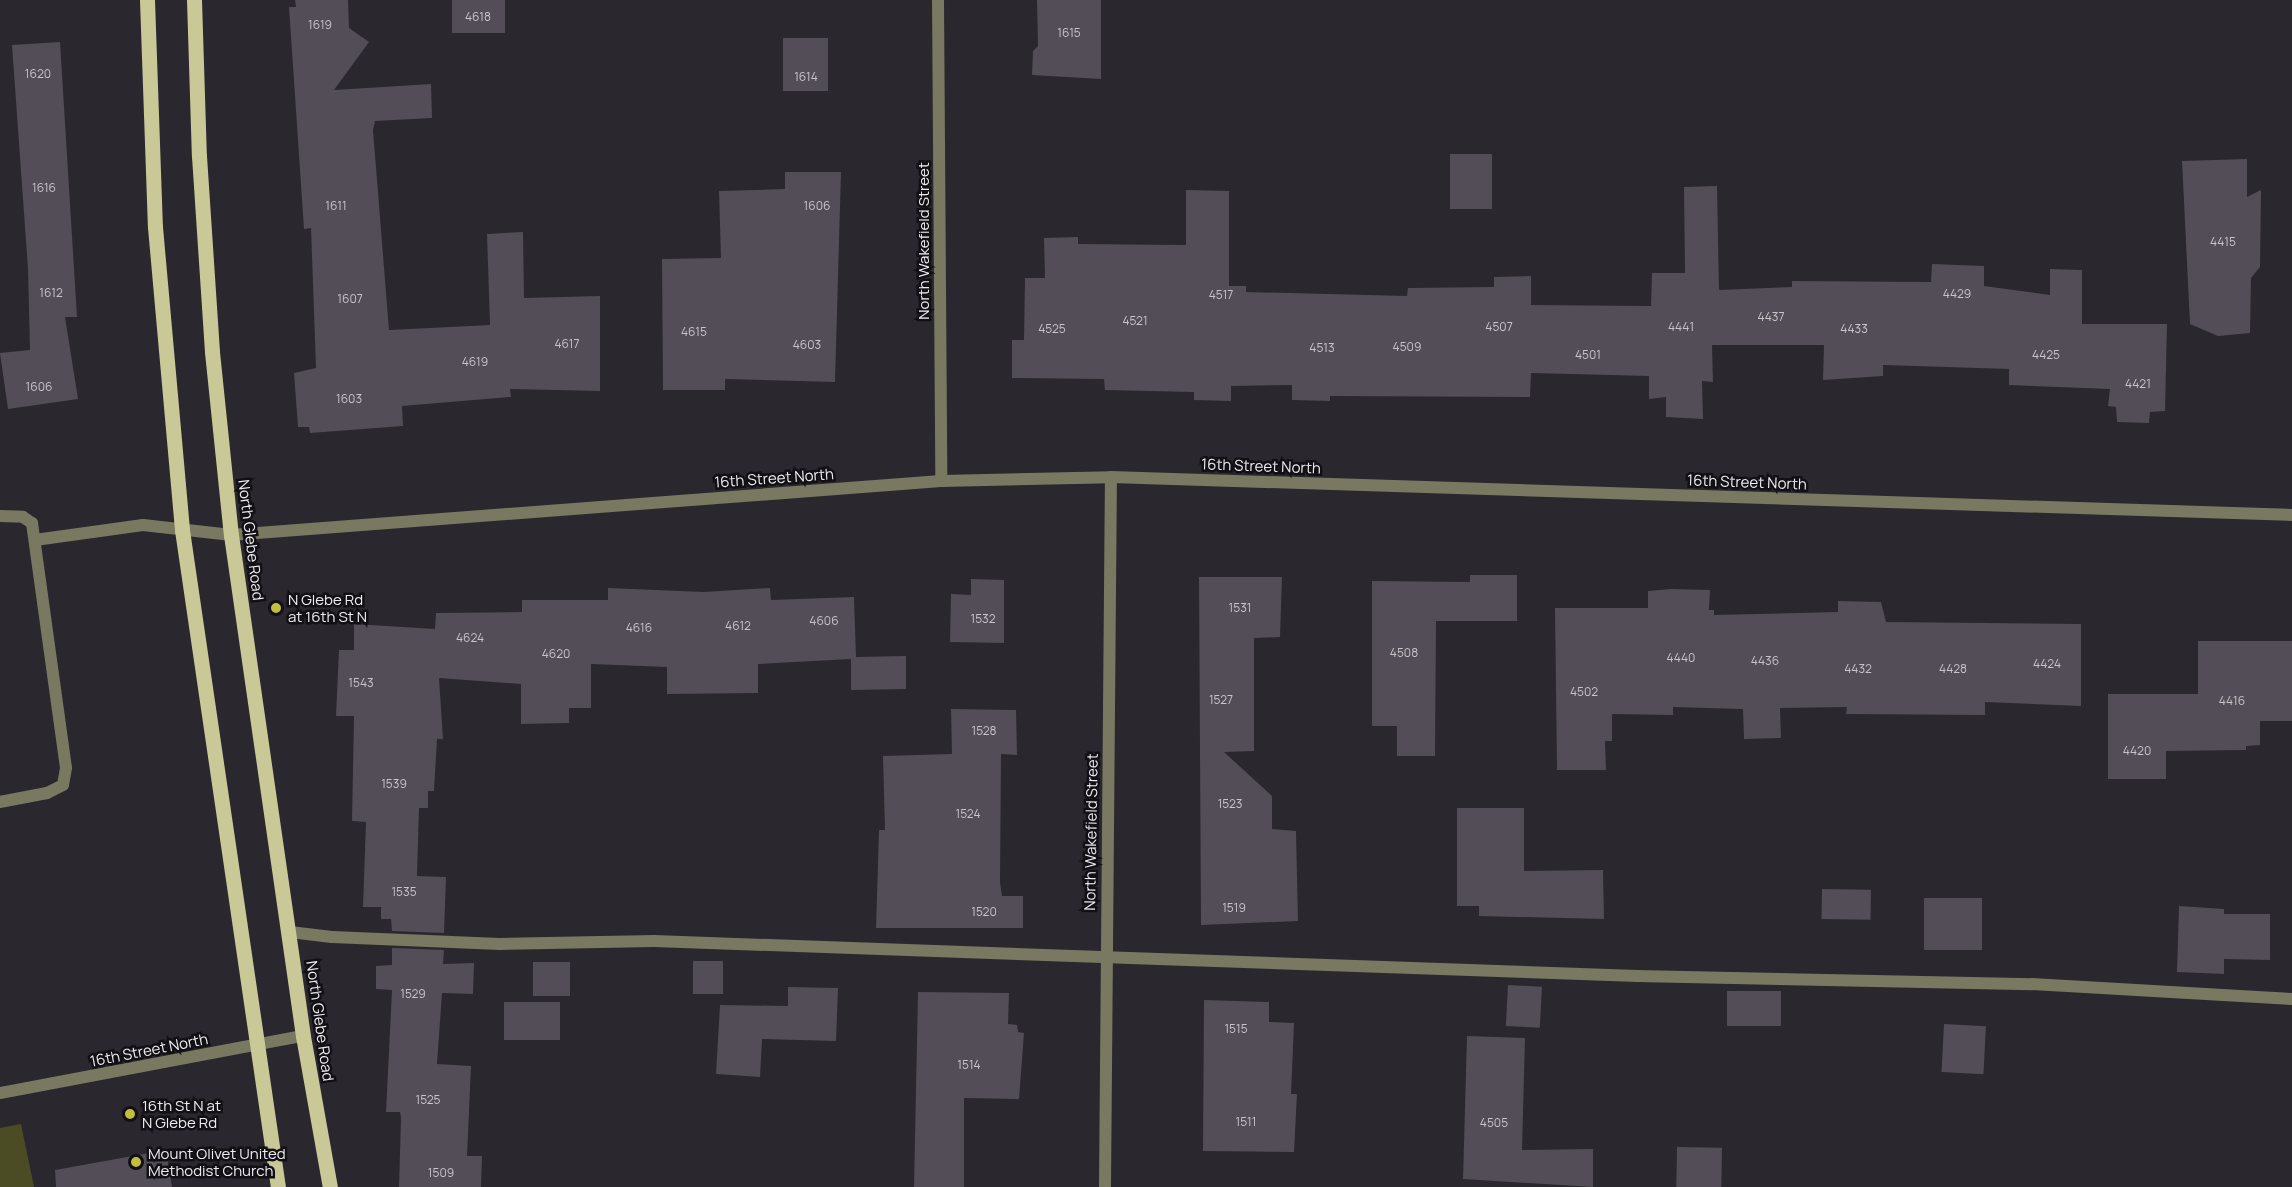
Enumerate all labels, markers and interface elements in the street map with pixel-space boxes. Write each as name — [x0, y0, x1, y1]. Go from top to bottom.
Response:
house number: 4618 — [465, 10, 491, 24]
house number: 1619 — [308, 18, 332, 32]
house number: 1615 — [1057, 26, 1081, 40]
house number: 1620 — [25, 67, 51, 81]
house number: 1614 — [794, 70, 818, 84]
street label: North Wakefield Street — [915, 162, 933, 320]
house number: 1616 — [32, 181, 56, 195]
house number: 1611 — [325, 199, 347, 213]
house number: 1606 — [804, 199, 830, 213]
house number: 4415 — [2210, 235, 2236, 249]
house number: 1612 — [39, 286, 63, 300]
house number: 4429 — [1943, 287, 1971, 301]
house number: 4517 — [1209, 288, 1233, 302]
house number: 1607 — [337, 292, 363, 306]
house number: 4437 — [1758, 310, 1784, 324]
house number: 4521 — [1122, 314, 1148, 328]
house number: 4507 — [1485, 320, 1513, 334]
house number: 4441 — [1668, 320, 1694, 334]
house number: 4525 — [1038, 322, 1066, 336]
house number: 4433 — [1840, 322, 1868, 336]
house number: 4615 — [681, 325, 707, 339]
house number: 4617 — [554, 337, 580, 351]
house number: 4603 — [793, 338, 821, 352]
house number: 4509 — [1393, 340, 1421, 354]
house number: 4513 — [1309, 341, 1335, 355]
house number: 4501 — [1575, 348, 1601, 362]
house number: 4425 — [2032, 348, 2060, 362]
house number: 4619 — [462, 355, 488, 369]
house number: 4421 — [2125, 377, 2151, 391]
house number: 1606 — [26, 380, 52, 394]
house number: 1603 — [336, 392, 362, 406]
street label: 16th Street North — [1201, 455, 1321, 477]
street label: 16th Street North — [714, 465, 834, 491]
street label: 16th Street North — [1687, 471, 1807, 493]
street label: North Glebe Road — [235, 479, 267, 601]
place label: N Glebe Rd at 16th St N — [288, 590, 367, 625]
marker: N Glebe Rd at 16th St N — [269, 601, 283, 615]
house number: 1531 — [1229, 601, 1251, 615]
house number: 1532 — [970, 612, 996, 626]
house number: 4606 — [809, 614, 839, 628]
house number: 4612 — [725, 619, 751, 633]
house number: 4616 — [626, 621, 652, 635]
house number: 4624 — [456, 631, 484, 645]
house number: 4508 — [1390, 646, 1418, 660]
house number: 4620 — [542, 647, 570, 661]
house number: 4440 — [1667, 651, 1695, 665]
house number: 4436 — [1751, 654, 1779, 668]
house number: 4424 — [2033, 657, 2061, 671]
house number: 4432 — [1844, 662, 1872, 676]
house number: 4428 — [1939, 662, 1967, 676]
house number: 1543 — [348, 676, 374, 690]
house number: 4502 — [1570, 685, 1598, 699]
house number: 1527 — [1209, 693, 1233, 707]
house number: 4416 — [2219, 694, 2245, 708]
house number: 1528 — [971, 724, 997, 738]
house number: 4420 — [2123, 744, 2151, 758]
street label: North Wakefield Street — [1081, 753, 1101, 911]
house number: 1539 — [381, 777, 407, 791]
house number: 1523 — [1218, 797, 1242, 811]
house number: 1524 — [956, 807, 980, 821]
house number: 1535 — [391, 885, 417, 899]
house number: 1519 — [1222, 901, 1246, 915]
house number: 1520 — [971, 905, 997, 919]
street label: North Glebe Road — [303, 960, 337, 1082]
house number: 1529 — [400, 987, 426, 1001]
house number: 1515 — [1224, 1022, 1248, 1036]
street label: 16th Street North — [89, 1030, 209, 1070]
house number: 1514 — [957, 1058, 981, 1072]
house number: 1525 — [415, 1093, 441, 1107]
place label: 16th St N at N Glebe Rd — [142, 1096, 221, 1131]
marker: 16th St N at N Glebe Rd — [123, 1107, 137, 1121]
house number: 1511 — [1236, 1115, 1256, 1129]
house number: 4505 — [1480, 1116, 1508, 1130]
place label: Mount Olivet United Methodist Church — [148, 1144, 286, 1179]
marker: Mount Olivet United Methodist Church — [129, 1155, 143, 1169]
house number: 1509 — [428, 1166, 454, 1180]

